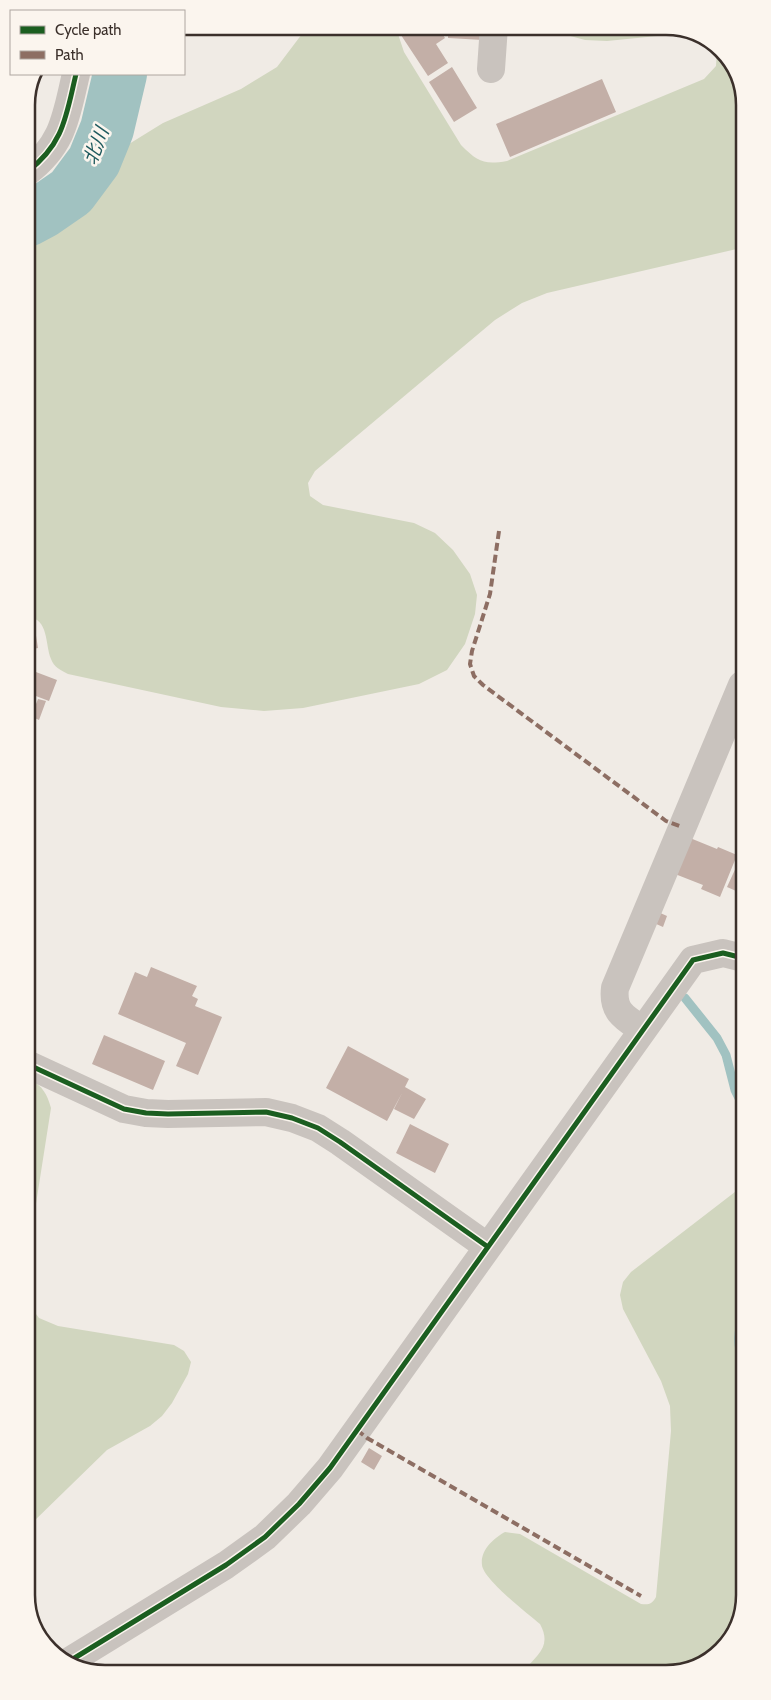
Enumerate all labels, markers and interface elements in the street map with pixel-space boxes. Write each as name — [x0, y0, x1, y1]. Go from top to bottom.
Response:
legend — [10, 10, 185, 75]
text: Cycle path — [55, 21, 121, 39]
text: Path — [55, 46, 84, 64]
water label: 北川 — [78, 122, 114, 168]

